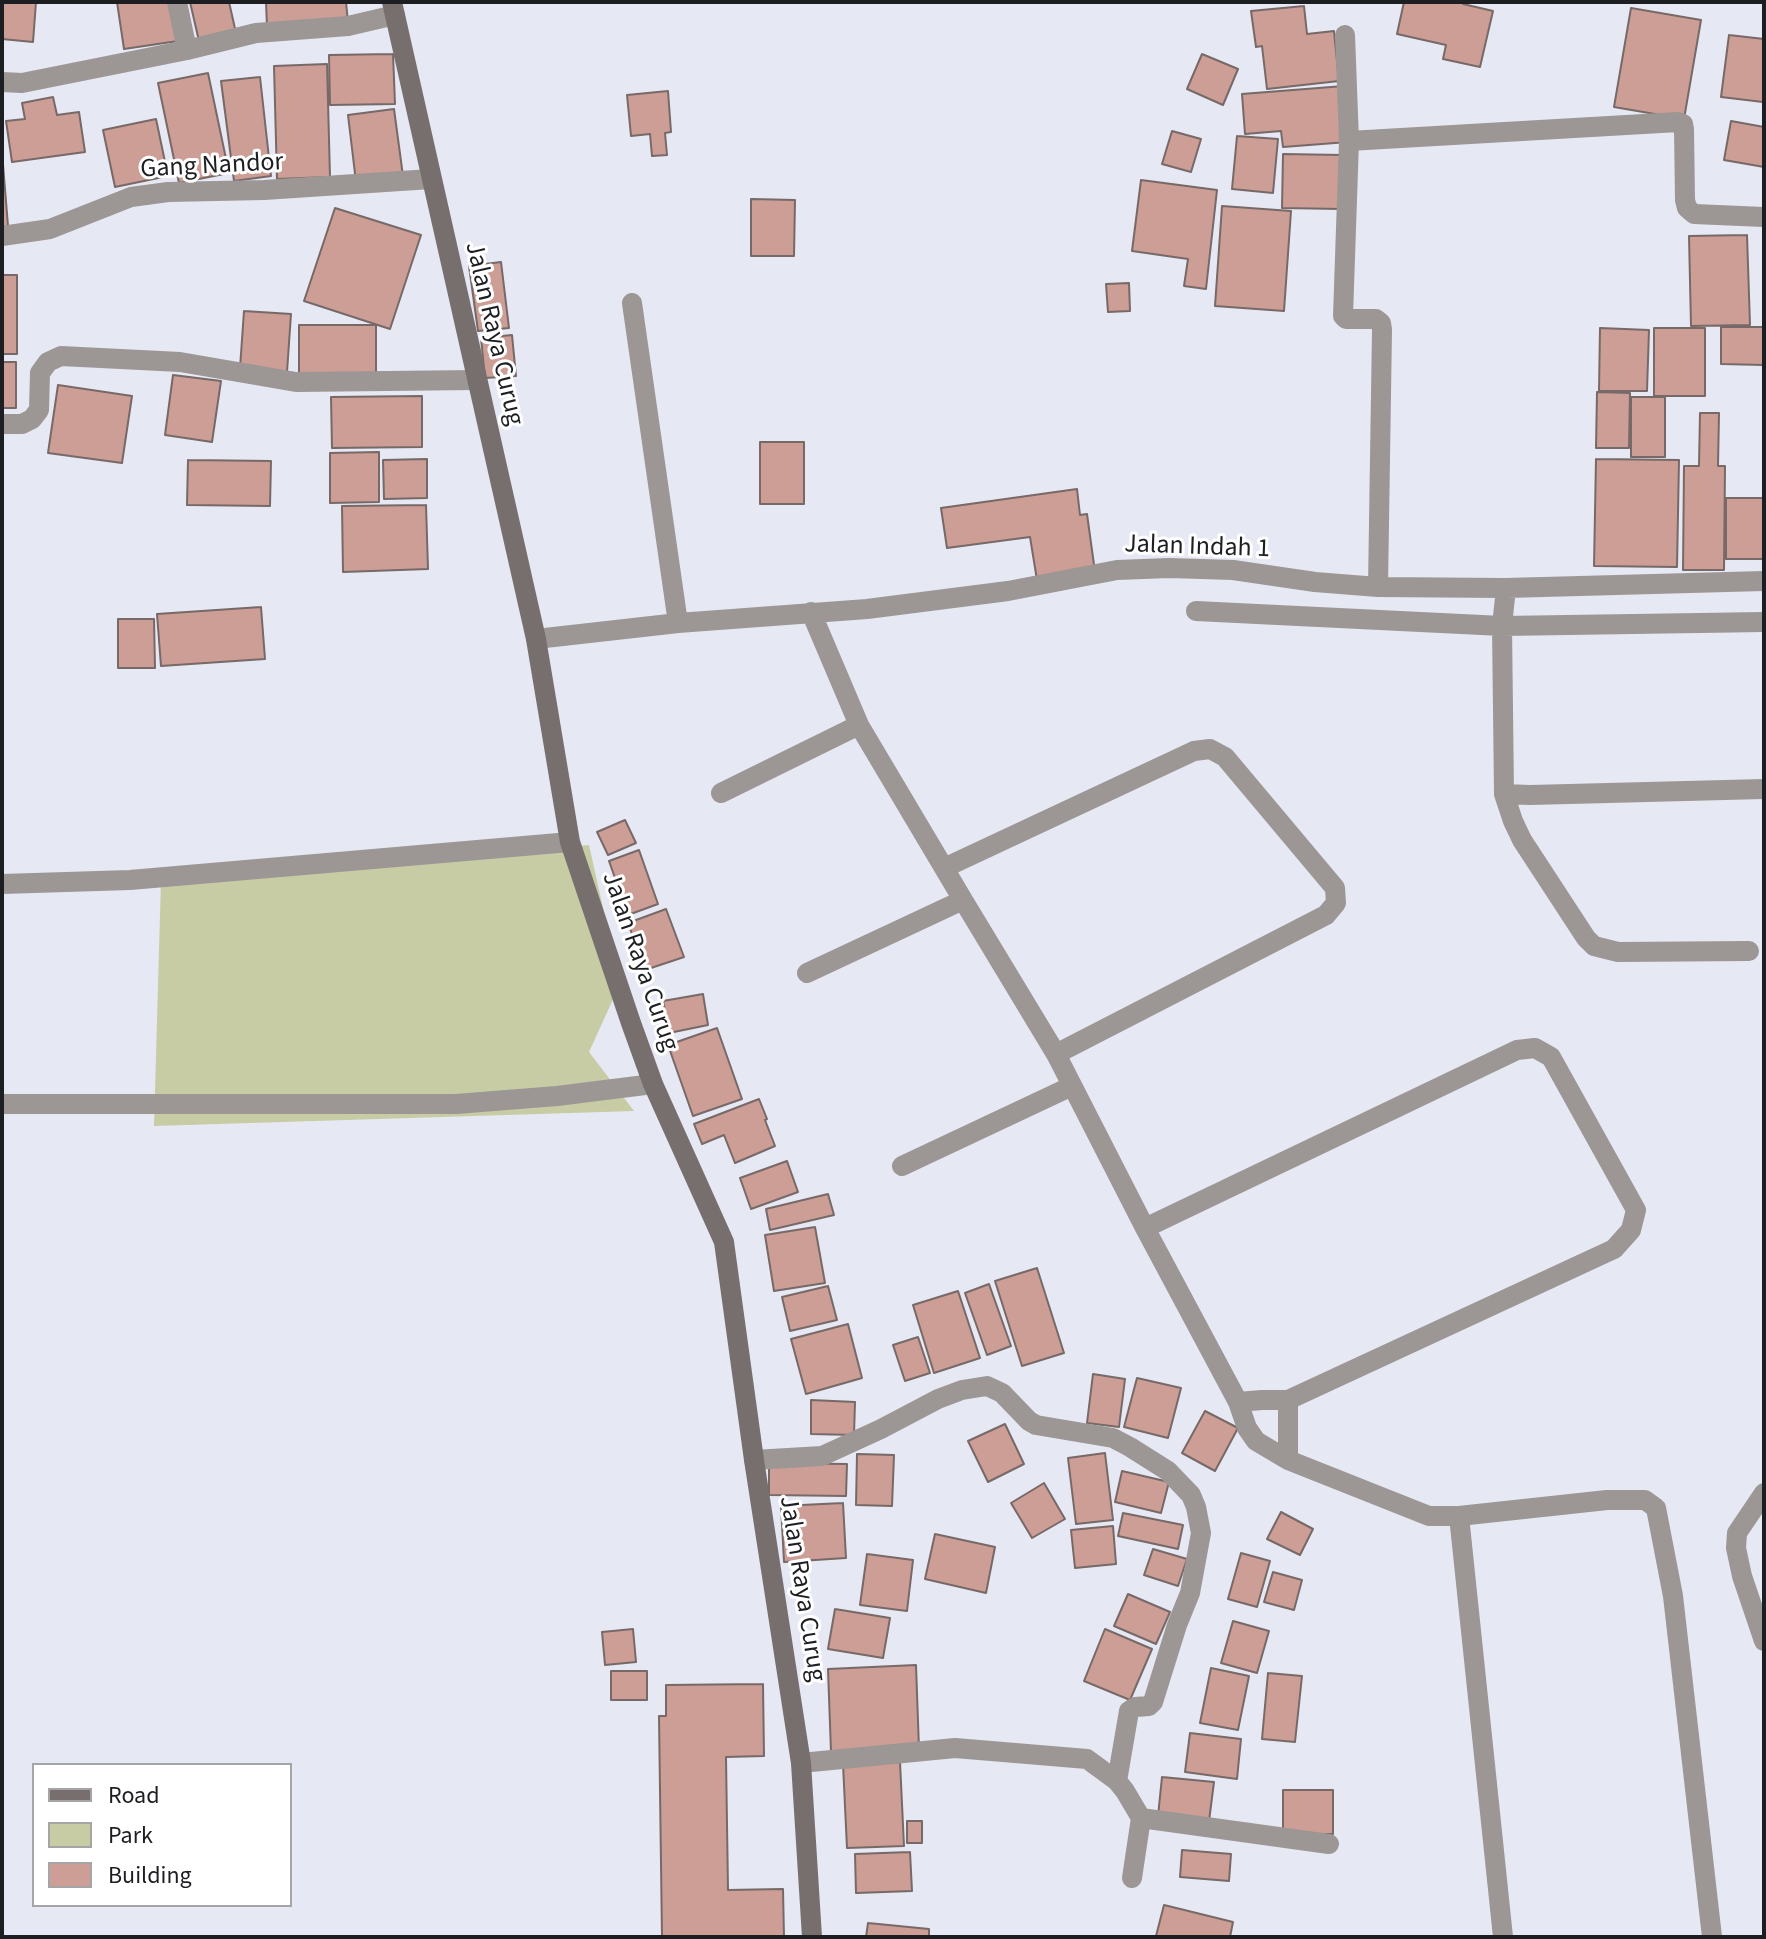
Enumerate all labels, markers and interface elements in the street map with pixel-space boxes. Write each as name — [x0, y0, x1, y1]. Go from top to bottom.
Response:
street label: Gang Nandor — [140, 148, 284, 186]
street label: Jalan Raya Curug — [457, 239, 529, 429]
street label: Jalan Indah 1 — [1124, 530, 1270, 566]
street label: Jalan Raya Curug — [594, 868, 684, 1056]
street label: Jalan Raya Curug — [771, 1494, 831, 1684]
legend — [32, 1763, 292, 1907]
text: Road — [108, 1778, 160, 1813]
text: Park — [108, 1818, 153, 1853]
text: Building — [108, 1858, 192, 1893]

